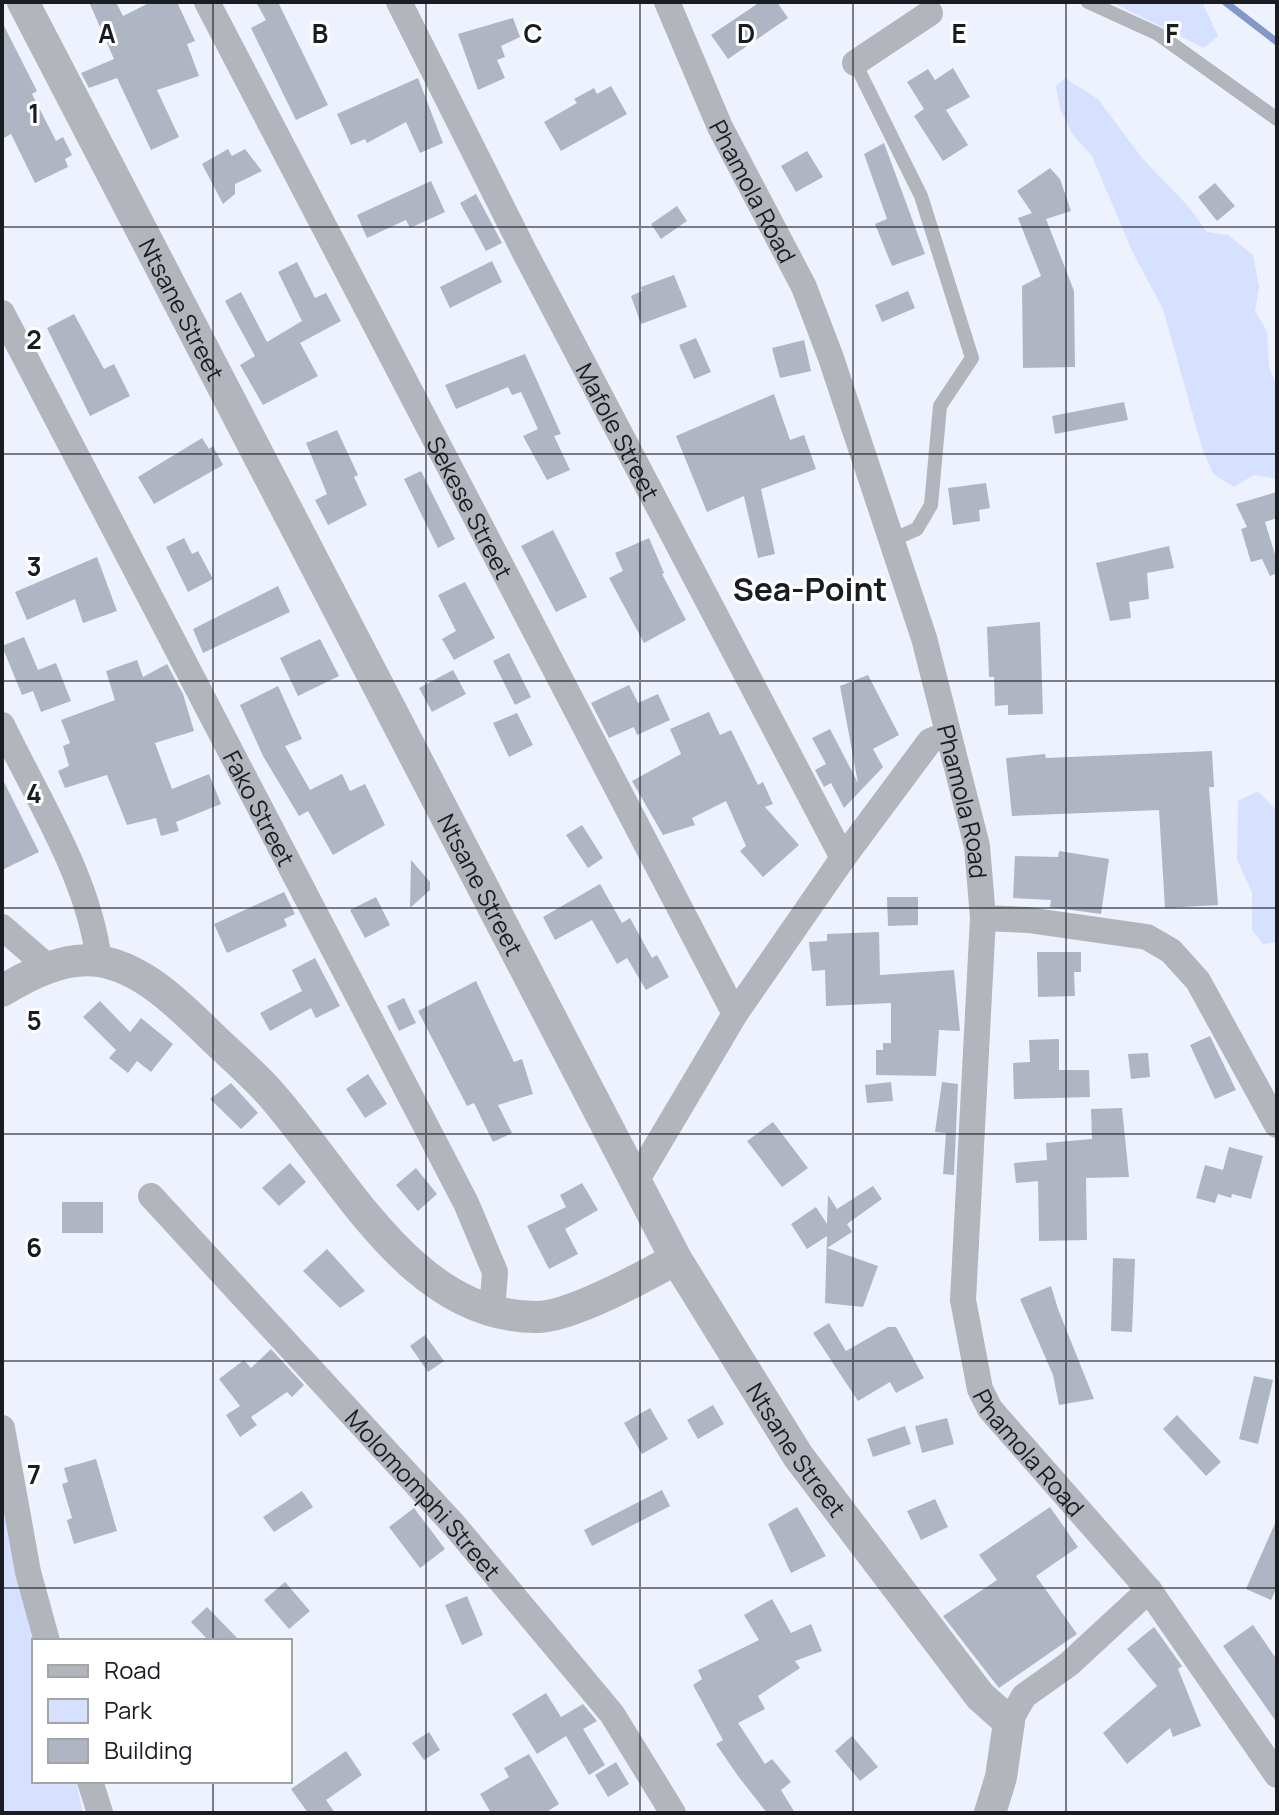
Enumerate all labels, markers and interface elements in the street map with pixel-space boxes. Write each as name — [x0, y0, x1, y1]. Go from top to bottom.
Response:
text: A — [98, 15, 116, 51]
text: B — [312, 15, 328, 51]
text: C — [523, 15, 543, 51]
text: D — [737, 15, 755, 51]
text: E — [951, 15, 967, 51]
text: F — [1165, 15, 1179, 51]
text: 1 — [28, 95, 40, 131]
street label: Phamola Road — [702, 114, 805, 268]
street label: Ntsane Street — [132, 232, 233, 386]
text: 2 — [26, 321, 42, 357]
street label: Mafole Street — [569, 357, 668, 505]
street label: Sekese Street — [420, 430, 521, 584]
text: 3 — [26, 548, 42, 584]
district label: Sea-Point — [733, 567, 887, 611]
street label: Phamola Road — [930, 721, 996, 880]
street label: Fako Street — [216, 744, 304, 871]
text: 4 — [26, 775, 42, 811]
street label: Ntsane Street — [431, 807, 532, 961]
text: 5 — [26, 1002, 42, 1038]
text: 6 — [26, 1229, 42, 1265]
street label: Ntsane Street — [740, 1376, 854, 1523]
street label: Phamola Road — [966, 1383, 1093, 1523]
street label: Molomomphi Street — [339, 1402, 509, 1586]
text: 7 — [27, 1456, 41, 1492]
legend — [32, 1639, 292, 1783]
text: Road — [104, 1653, 161, 1686]
text: Park — [104, 1693, 153, 1726]
text: Building — [104, 1733, 192, 1766]

